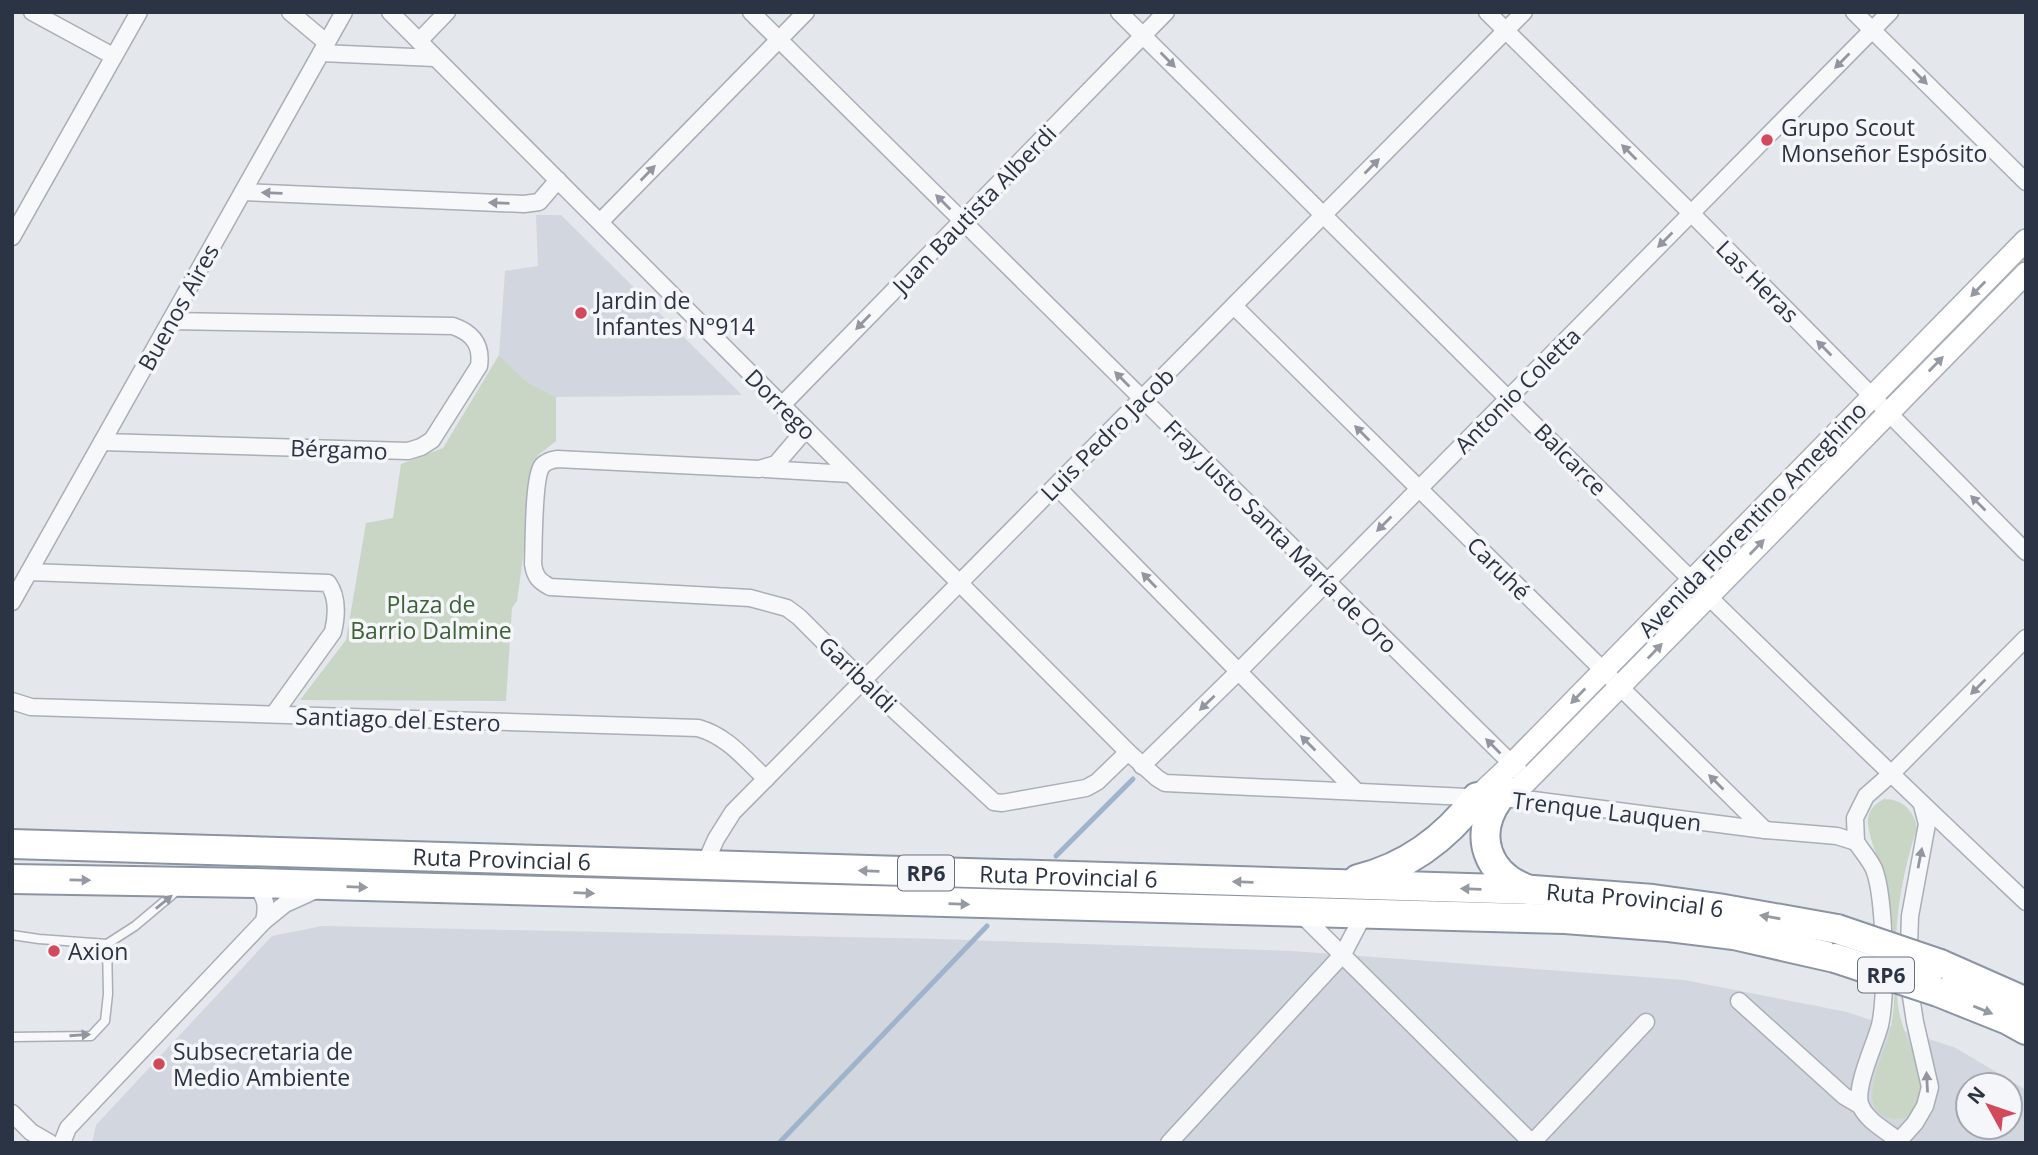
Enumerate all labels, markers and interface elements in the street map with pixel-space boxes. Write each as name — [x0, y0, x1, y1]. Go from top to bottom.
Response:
one-way arrow — [1159, 52, 1176, 68]
one-way arrow — [1834, 52, 1850, 69]
one-way arrow — [1911, 69, 1928, 85]
place label: Grupo Scout Monseñor Espósito — [1781, 111, 1987, 169]
street label: Juan Bautista Alberdi — [884, 118, 1063, 302]
marker: Grupo Scout Monseñor Espósito — [1759, 132, 1775, 148]
one-way arrow — [1621, 144, 1638, 161]
one-way arrow — [1363, 158, 1380, 174]
one-way arrow — [639, 165, 656, 182]
one-way arrow — [261, 187, 283, 198]
one-way arrow — [935, 194, 951, 210]
one-way arrow — [488, 197, 510, 208]
one-way arrow — [1657, 231, 1673, 248]
street label: Las Heras — [1710, 233, 1806, 329]
street label: Buenos Aires — [130, 238, 226, 376]
one-way arrow — [1970, 280, 1987, 296]
place label: Jardin de Infantes N°914 — [593, 284, 755, 342]
marker: Jardin de Infantes N°914 — [573, 305, 589, 321]
one-way arrow — [854, 314, 871, 331]
street label: Antonio Coletta — [1447, 320, 1587, 460]
one-way arrow — [1817, 340, 1833, 357]
one-way arrow — [1928, 356, 1944, 373]
street label: Luis Pedro Jacob — [1033, 360, 1181, 508]
street label: Dorrego — [738, 361, 824, 447]
one-way arrow — [1114, 372, 1131, 388]
street label: Avenida Florentino Ameghino — [1631, 394, 1873, 644]
street label: Fray Justo Santa María de Oro — [1157, 412, 1405, 660]
street label: Balcarce — [1528, 416, 1614, 502]
one-way arrow — [1354, 424, 1371, 441]
street label: Bérgamo — [290, 431, 388, 467]
one-way arrow — [1969, 495, 1986, 512]
one-way arrow — [1377, 515, 1393, 532]
street label: Caruhé — [1460, 529, 1538, 607]
one-way arrow — [1749, 539, 1765, 555]
one-way arrow — [1140, 572, 1157, 589]
park label: Plaza de Barrio Dalmine — [350, 588, 512, 646]
street label: Garibaldi — [812, 629, 904, 719]
one-way arrow — [1646, 643, 1663, 659]
one-way arrow — [1969, 678, 1986, 695]
one-way arrow — [1571, 687, 1587, 704]
one-way arrow — [1198, 694, 1215, 711]
street label: Santiago del Estero — [295, 699, 501, 739]
one-way arrow — [1300, 734, 1317, 751]
one-way arrow — [1485, 738, 1502, 754]
one-way arrow — [1708, 774, 1725, 790]
street label: Trenque Lauquen — [1511, 784, 1703, 838]
street label: Ruta Provincial 6 — [412, 840, 591, 878]
one-way arrow — [1915, 847, 1926, 869]
road number: RP6 — [898, 856, 954, 890]
street label: Ruta Provincial 6 — [979, 857, 1158, 895]
one-way arrow — [858, 865, 880, 877]
one-way arrow — [70, 874, 92, 886]
street label: Ruta Provincial 6 — [1545, 875, 1726, 925]
one-way arrow — [1232, 877, 1254, 888]
one-way arrow — [346, 881, 368, 893]
one-way arrow — [1459, 883, 1481, 894]
one-way arrow — [574, 888, 596, 899]
one-way arrow — [156, 895, 173, 910]
one-way arrow — [948, 898, 970, 910]
one-way arrow — [1759, 911, 1781, 922]
place label: Axion — [68, 935, 128, 967]
marker: Axion — [46, 943, 62, 959]
road number: RP6 — [1858, 958, 1914, 992]
one-way arrow — [1972, 1004, 1993, 1015]
one-way arrow — [69, 1029, 91, 1040]
place label: Subsecretaria de Medio Ambiente — [173, 1035, 353, 1093]
marker: Subsecretaria de Medio Ambiente — [151, 1056, 167, 1072]
one-way arrow — [1922, 1071, 1933, 1093]
north arrow — [1954, 1071, 2024, 1141]
text: N — [1961, 1081, 1991, 1109]

